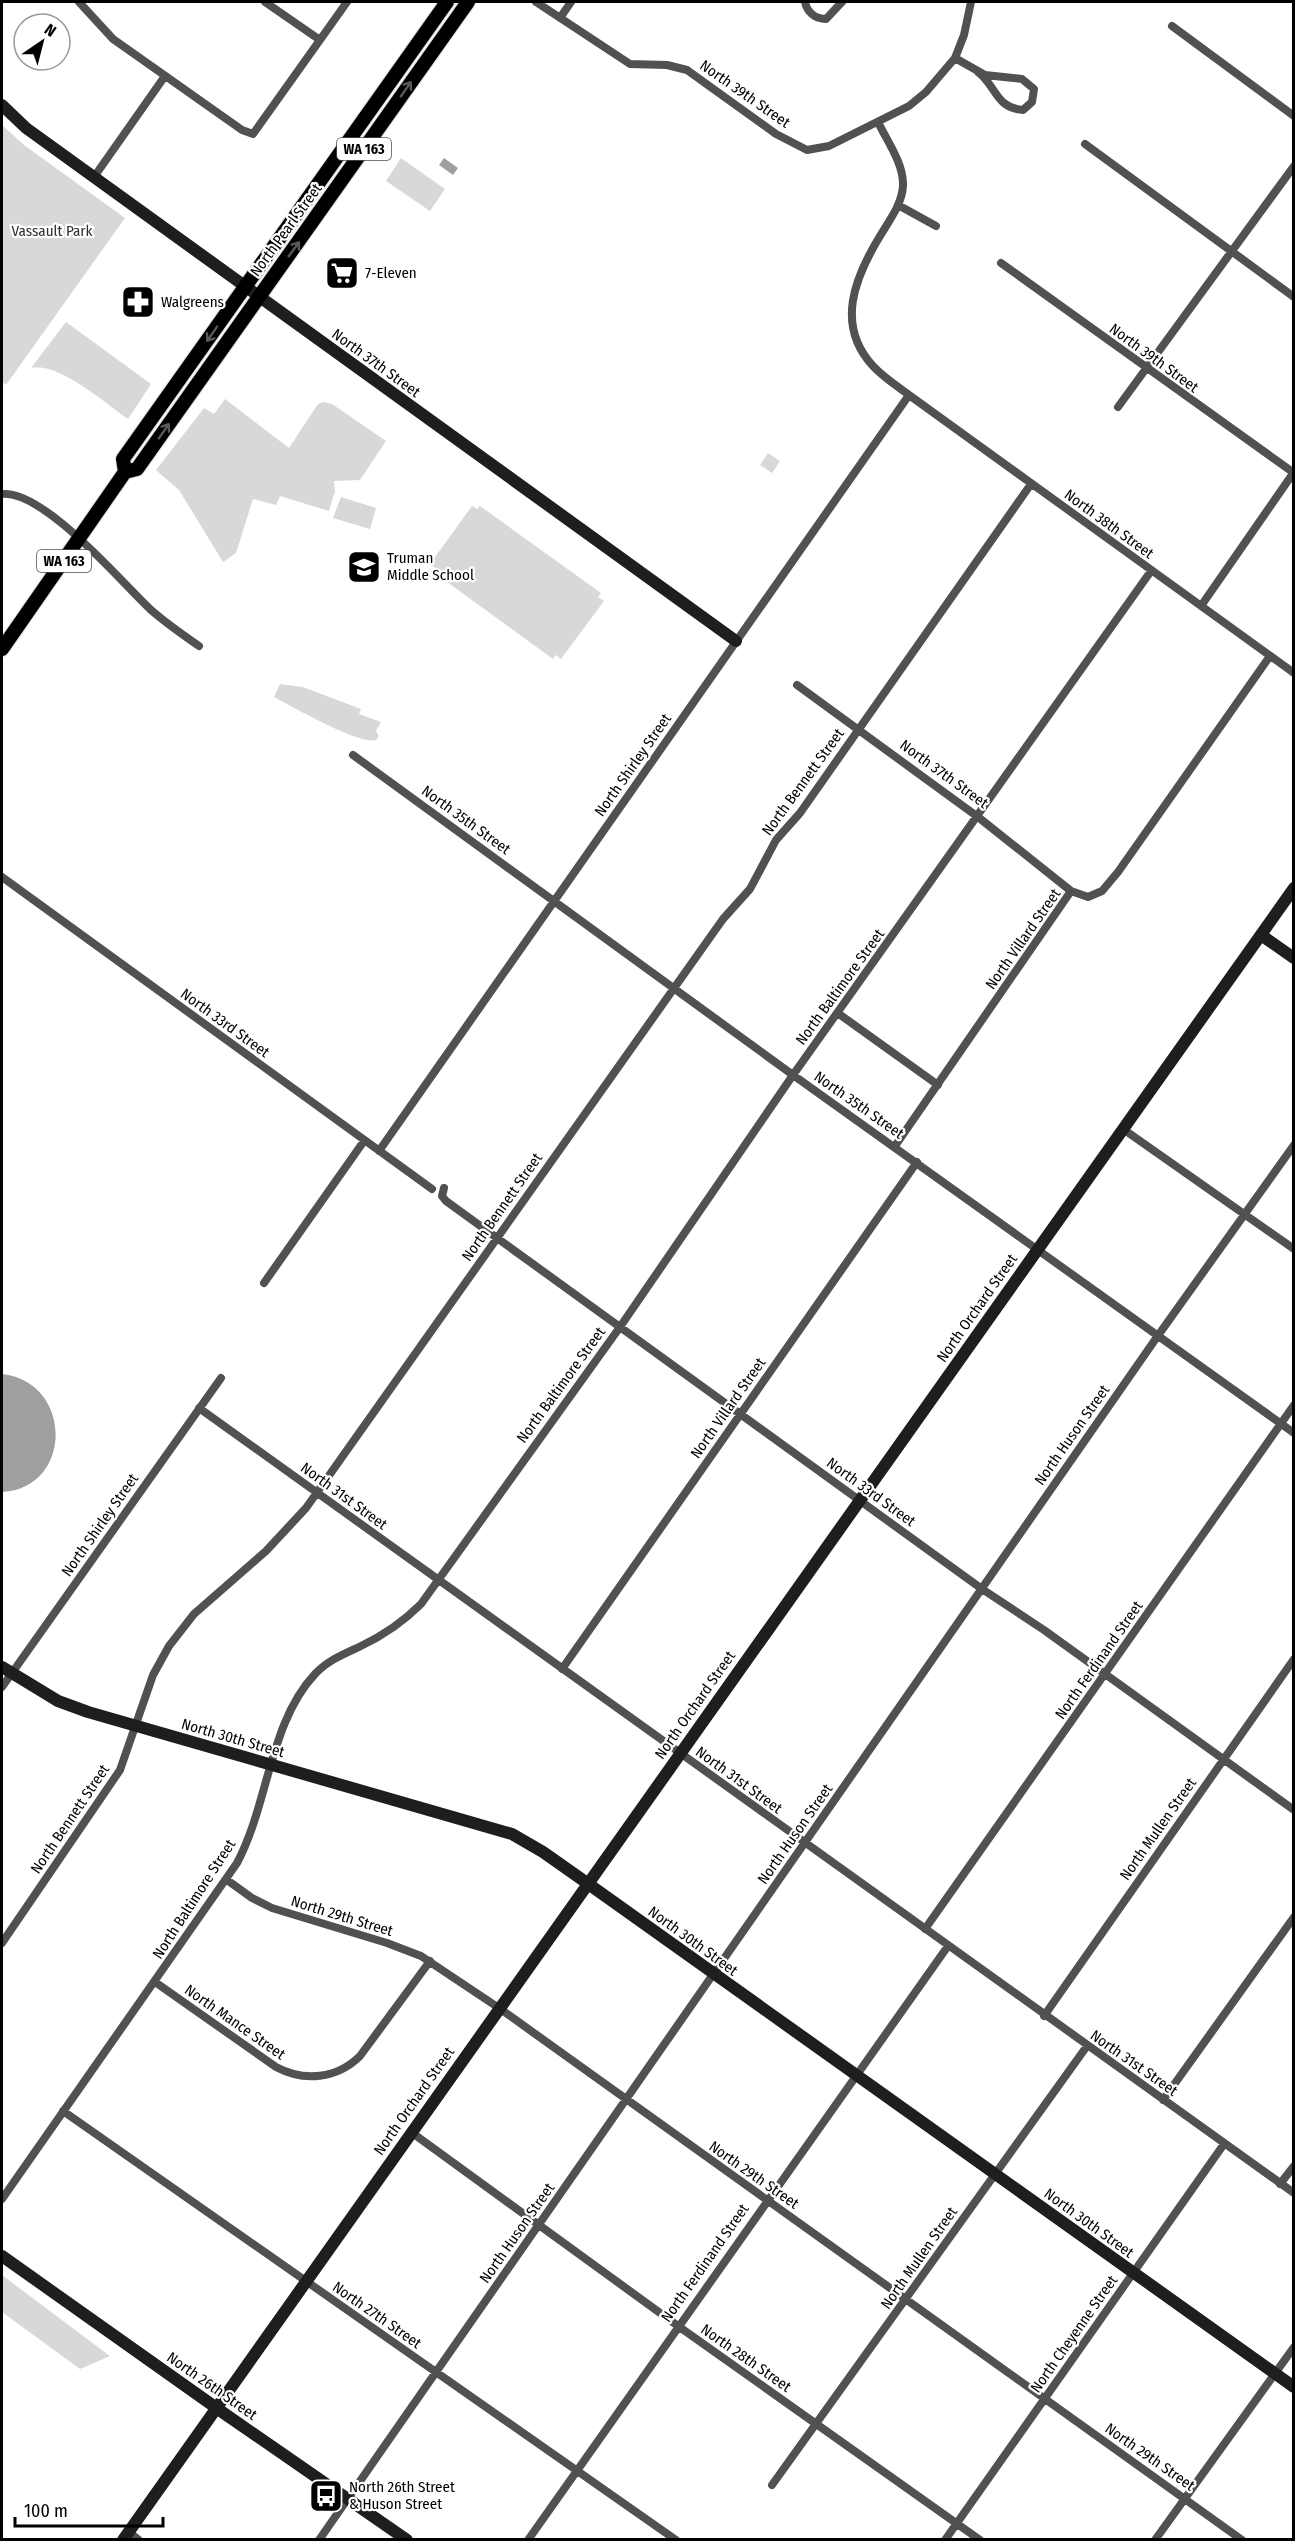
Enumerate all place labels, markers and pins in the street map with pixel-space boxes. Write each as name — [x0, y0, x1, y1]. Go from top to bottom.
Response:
supermarket icon: 7-Eleven — [324, 255, 360, 291]
place label: 7-Eleven — [365, 264, 417, 282]
pharmacy icon: Walgreens — [120, 284, 156, 320]
place label: Walgreens — [161, 293, 224, 311]
school or university icon: Truman Middle School — [346, 549, 382, 585]
place label: Truman Middle School — [387, 549, 474, 584]
bus stop icon: North 26th Street & Huson Street — [308, 2478, 344, 2514]
place label: North 26th Street & Huson Street — [349, 2478, 455, 2513]

